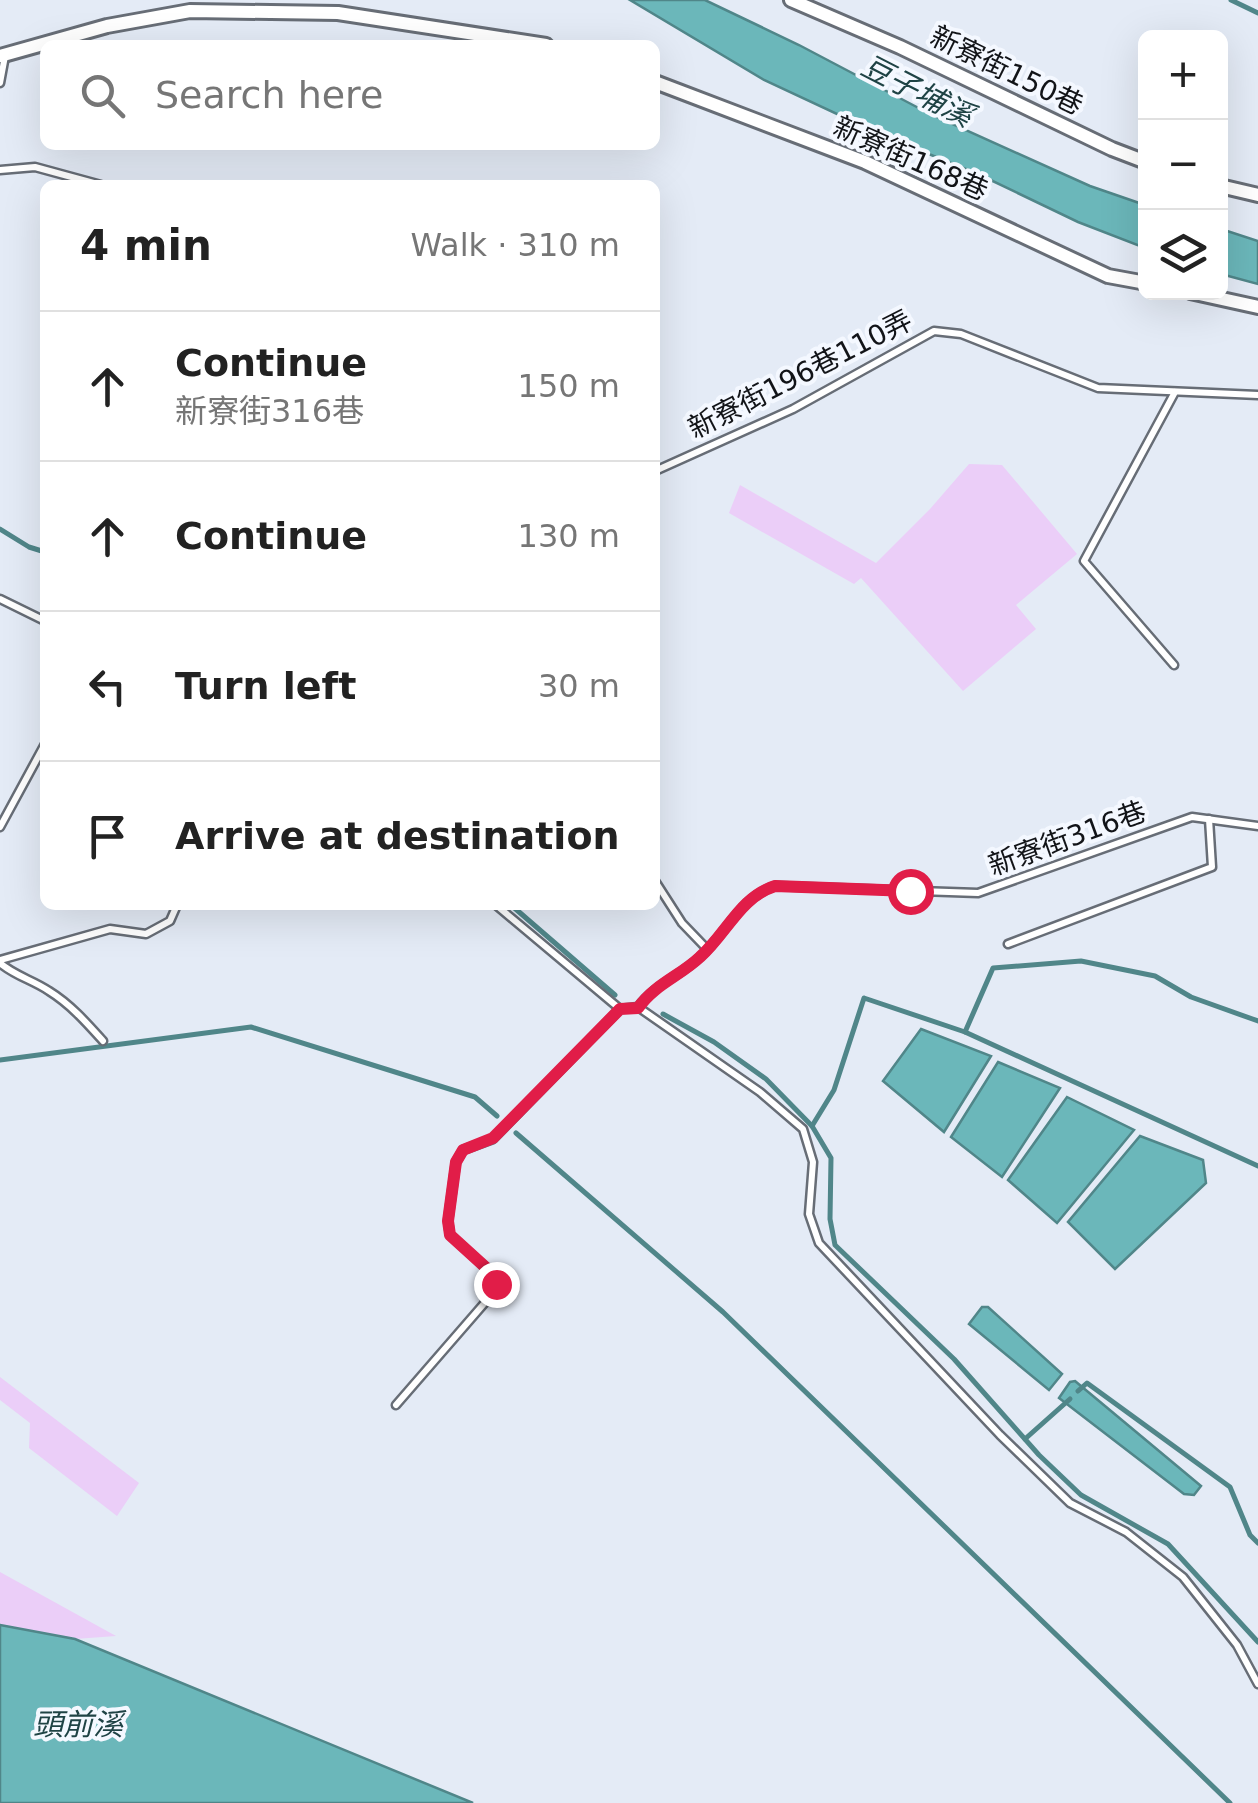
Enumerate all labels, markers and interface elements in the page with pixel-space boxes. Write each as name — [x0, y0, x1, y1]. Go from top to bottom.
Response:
street label: 新寮街150巷 — [925, 19, 1088, 122]
map controls — [1138, 30, 1228, 300]
button: + — [1138, 30, 1228, 120]
search box — [40, 40, 660, 150]
water label: 豆子埔溪 — [856, 48, 982, 135]
icon: search — [75, 68, 130, 123]
text: Search here — [155, 73, 383, 117]
street label: 新寮街168巷 — [829, 110, 993, 207]
button: − — [1138, 120, 1228, 210]
button: layers — [1138, 210, 1228, 300]
text: 4 min — [80, 221, 212, 270]
text: Walk · 310 m — [410, 226, 620, 264]
street label: 新寮街196巷110弄 — [683, 304, 918, 445]
text: Continue — [175, 341, 367, 385]
icon: ahead — [80, 359, 135, 414]
text: 150 m — [518, 367, 620, 405]
text: 新寮街316巷 — [175, 392, 364, 430]
icon: ahead — [80, 509, 135, 564]
text: Continue — [175, 514, 367, 558]
text: 130 m — [518, 517, 620, 555]
icon: left — [80, 659, 135, 714]
text: Turn left — [175, 664, 356, 708]
text: 30 m — [538, 667, 620, 705]
street label: 新寮街316巷 — [984, 795, 1151, 882]
icon: arrive — [80, 809, 135, 864]
text: Arrive at destination — [175, 814, 620, 858]
route start — [888, 869, 934, 915]
route end — [474, 1262, 520, 1308]
water label: 頭前溪 — [33, 1707, 127, 1742]

